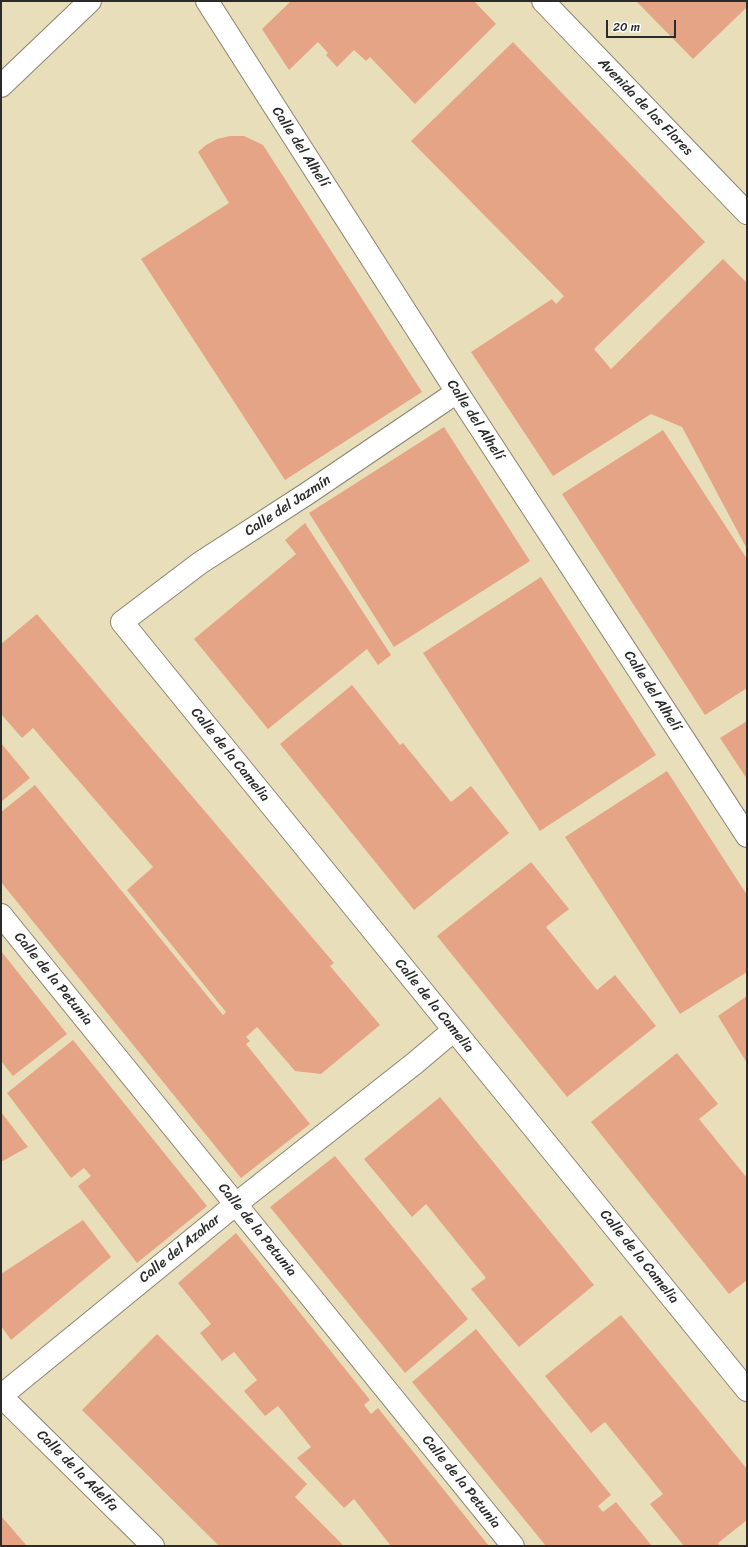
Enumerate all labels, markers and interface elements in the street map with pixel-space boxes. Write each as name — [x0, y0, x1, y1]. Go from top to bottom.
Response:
scale bar — [608, 12, 678, 38]
text: 20 m — [613, 16, 640, 38]
street label: Avenida de las Flores — [594, 55, 696, 159]
street label: Calle del Alhelí — [268, 104, 332, 190]
street label: Calle del Alhelí — [443, 377, 507, 463]
street label: Calle del Jazmín — [242, 472, 334, 540]
street label: Calle del Alhelí — [620, 648, 684, 734]
street label: Calle de la Camelia — [187, 705, 273, 805]
street label: Calle de la Petunia — [10, 929, 96, 1029]
street label: Calle de la Camelia — [391, 956, 477, 1056]
street label: Calle de la Petunia — [214, 1180, 300, 1280]
street label: Calle de la Camelia — [596, 1207, 682, 1307]
street label: Calle del Azahar — [136, 1211, 224, 1287]
street label: Calle de la Adelfa — [33, 1427, 121, 1515]
street label: Calle de la Petunia — [418, 1432, 504, 1532]

